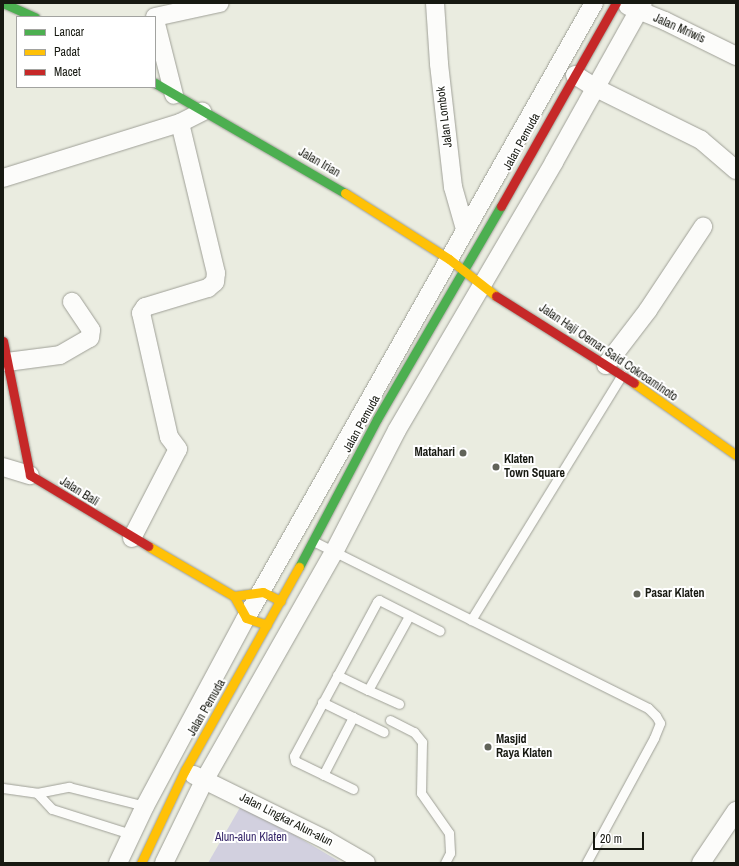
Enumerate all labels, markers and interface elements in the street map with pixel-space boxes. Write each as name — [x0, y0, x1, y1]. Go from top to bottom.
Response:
street label: Jalan Mriwis — [651, 11, 707, 47]
legend — [16, 16, 156, 88]
text: Lancar — [54, 24, 84, 40]
text: Padat — [54, 44, 80, 60]
text: Macet — [54, 64, 81, 80]
street label: Jalan Lombok — [434, 86, 456, 148]
street label: Jalan Pemuda — [500, 111, 544, 173]
street label: Jalan Irian — [296, 145, 342, 181]
street label: Jalan Haji Oemar Said Cokroaminoto — [536, 301, 680, 405]
street label: Jalan Pemuda — [340, 393, 384, 455]
place label: Matahari — [415, 446, 455, 460]
marker: Matahari — [458, 448, 468, 458]
place label: Klaten Town Square — [504, 453, 565, 481]
marker: Klaten Town Square — [491, 462, 501, 472]
street label: Jalan Bali — [57, 474, 101, 510]
place label: Pasar Klaten — [645, 587, 705, 601]
marker: Pasar Klaten — [632, 589, 642, 599]
street label: Jalan Pemuda — [185, 677, 229, 739]
place label: Masjid Raya Klaten — [496, 733, 552, 761]
marker: Masjid Raya Klaten — [483, 742, 493, 752]
street label: Jalan Lingkar Alun-alun — [237, 790, 335, 850]
scale bar — [595, 824, 646, 850]
park label: Alun-alun Klaten — [215, 831, 287, 845]
text: 20 m — [600, 831, 622, 847]

